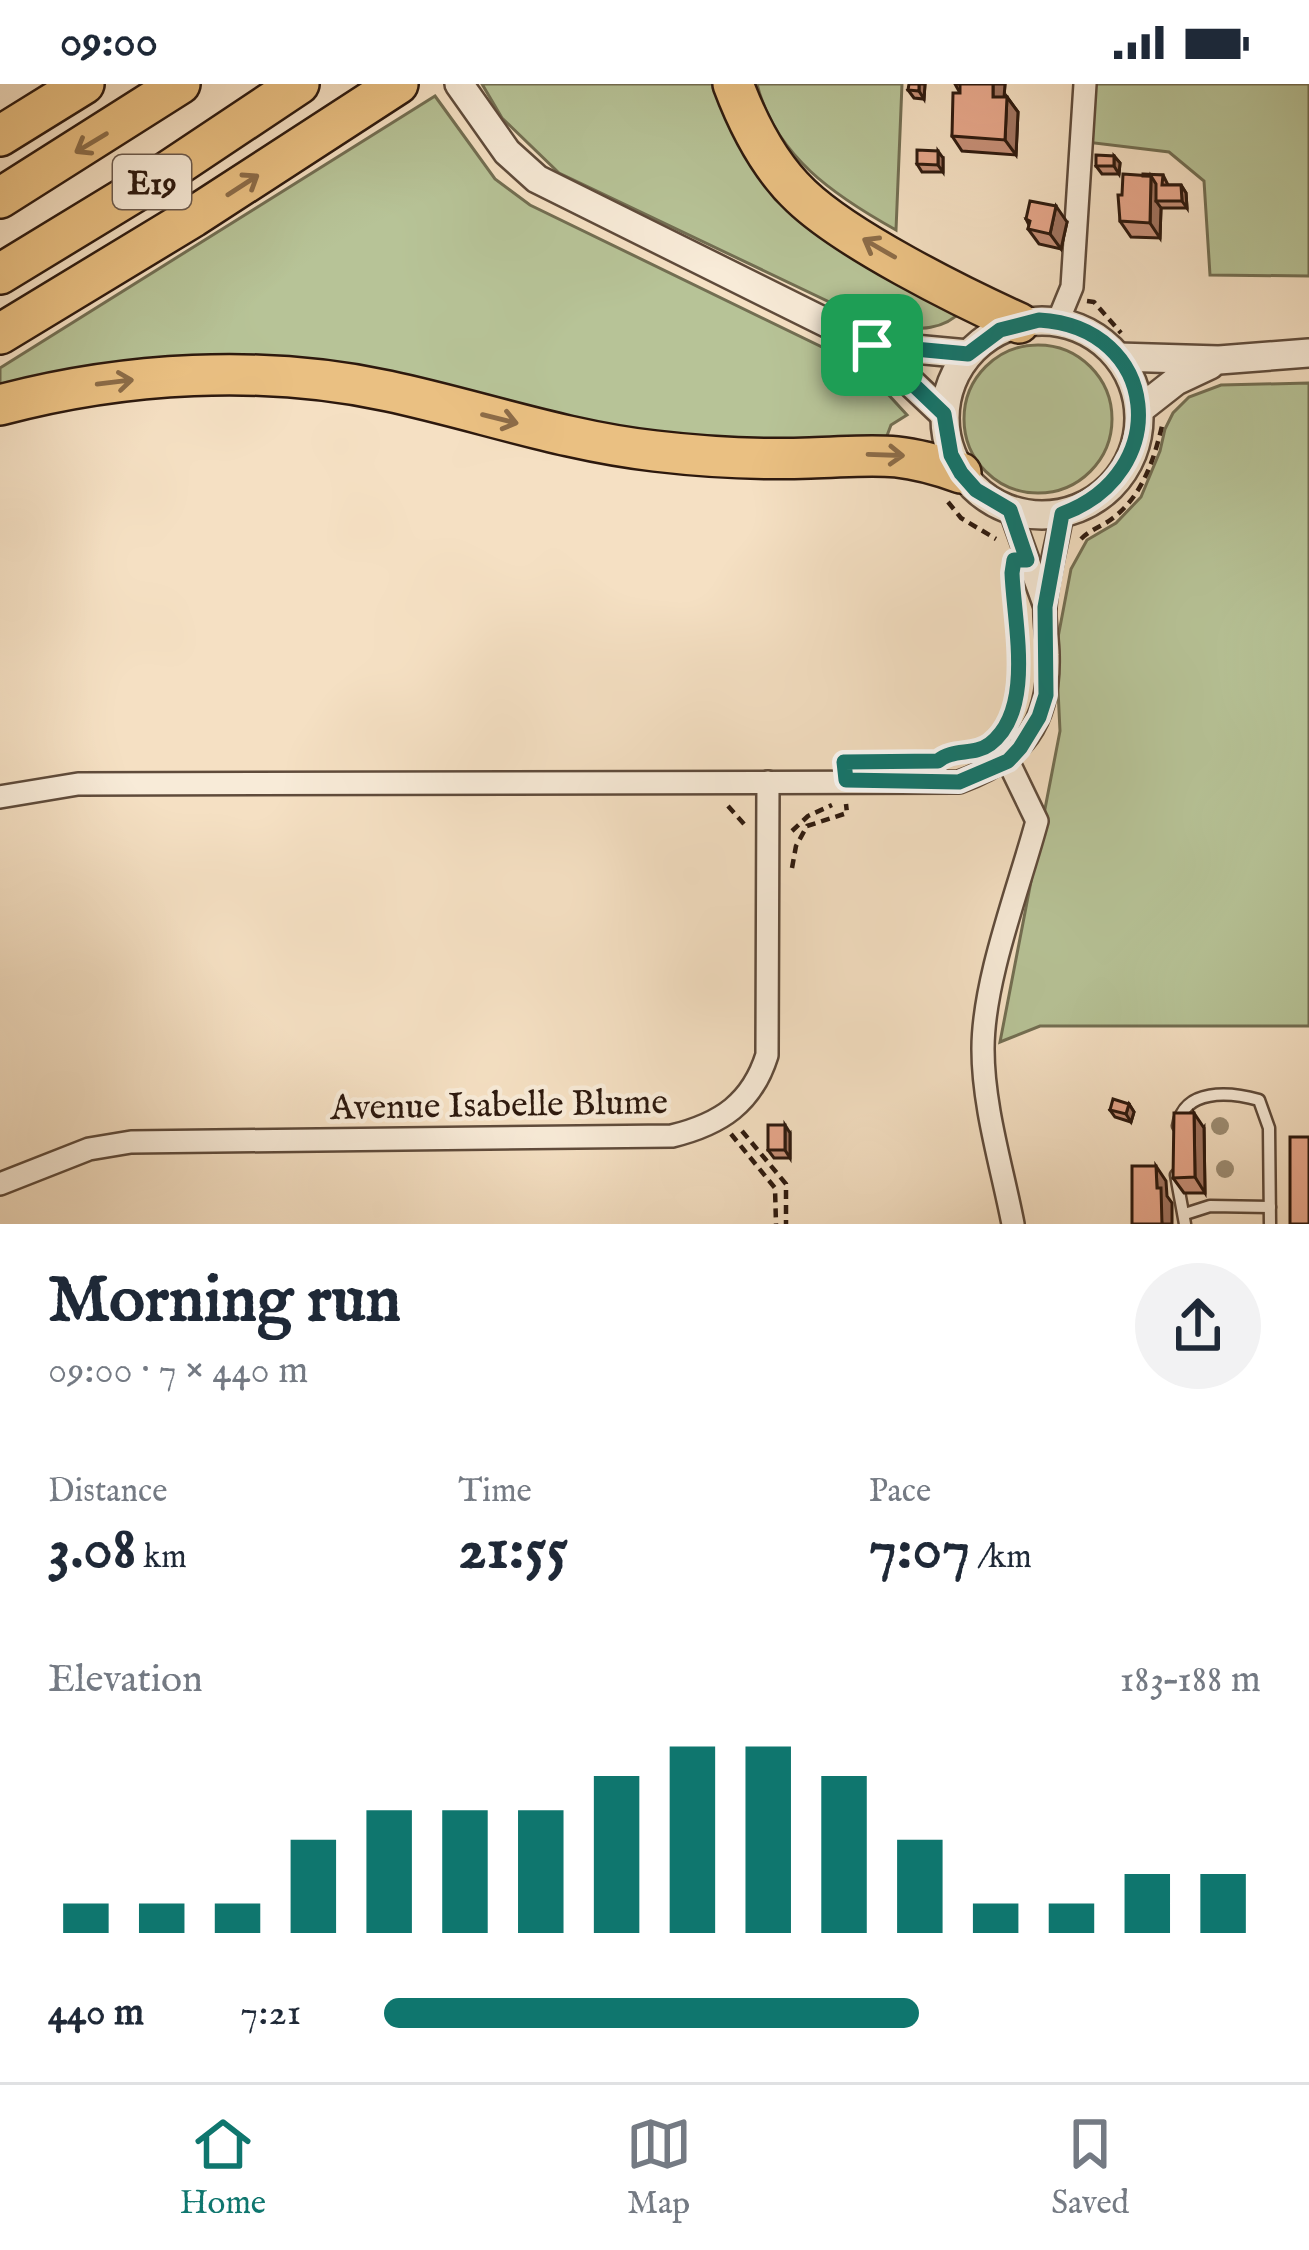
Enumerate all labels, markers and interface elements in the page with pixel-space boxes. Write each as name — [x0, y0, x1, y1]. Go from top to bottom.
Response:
text: 09:00 — [60, 14, 158, 71]
one-way arrow — [75, 131, 109, 155]
road number: E19 — [113, 155, 191, 209]
one-way arrow — [225, 172, 259, 197]
one-way arrow — [862, 236, 897, 260]
pin — [821, 294, 923, 396]
icon: arrive — [839, 312, 905, 378]
one-way arrow — [95, 371, 134, 393]
one-way arrow — [480, 410, 518, 432]
one-way arrow — [866, 444, 905, 467]
street label: Avenue Isabelle Blume — [329, 1080, 668, 1132]
text: Morning run — [48, 1260, 401, 1344]
button: share — [1135, 1263, 1261, 1389]
text: 09:00 · 7 × 440 m — [48, 1347, 308, 1396]
text: Distance — [48, 1471, 167, 1513]
text: Time — [458, 1471, 532, 1513]
text: Pace — [869, 1471, 931, 1513]
text: 3.08 — [48, 1513, 136, 1589]
text: 21:55 — [458, 1513, 568, 1589]
text: 7:07 — [869, 1513, 970, 1589]
text: km — [136, 1537, 187, 1579]
text: /km — [970, 1537, 1032, 1579]
text: Elevation — [48, 1656, 203, 1705]
text: 183–188 m — [1120, 1656, 1261, 1705]
text: 440 m — [48, 1989, 144, 2038]
text: 7:21 — [240, 1989, 301, 2038]
tab: Home — [180, 2111, 266, 2225]
tab: Map — [626, 2111, 692, 2225]
tab: Saved — [1051, 2111, 1129, 2225]

